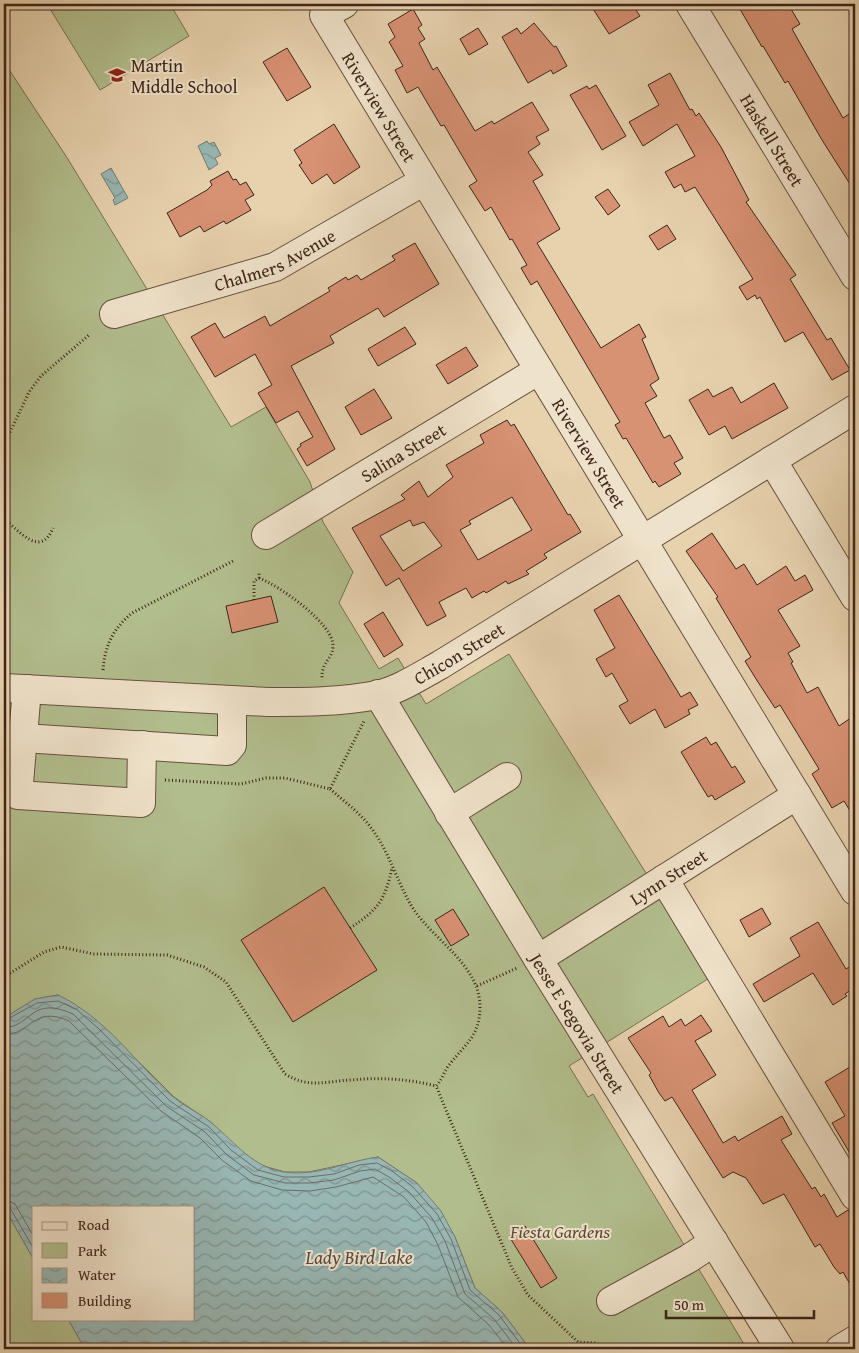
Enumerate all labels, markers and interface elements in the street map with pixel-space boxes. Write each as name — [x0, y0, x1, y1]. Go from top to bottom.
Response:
street label: Riverview Street — [336, 46, 424, 168]
place label: Martin Middle School — [131, 52, 238, 100]
school or university icon: Martin Middle School — [107, 65, 127, 85]
street label: Haskell Street — [734, 88, 811, 192]
street label: Chalmers Avenue — [211, 222, 340, 298]
street label: Riverview Street — [546, 393, 634, 514]
street label: Salina Street — [355, 416, 451, 489]
street label: Chicon Street — [409, 615, 510, 691]
street label: Lynn Street — [624, 841, 713, 911]
street label: Jesse E Segovia Street — [523, 946, 632, 1099]
legend — [32, 1206, 195, 1320]
text: Road — [78, 1214, 109, 1235]
park label: Fiesta Gardens — [509, 1218, 610, 1245]
text: Park — [78, 1240, 107, 1261]
water label: Lady Bird Lake — [304, 1243, 413, 1271]
text: Water — [78, 1264, 116, 1285]
scale bar — [666, 1288, 814, 1320]
text: Building — [78, 1290, 132, 1311]
text: 50 m — [674, 1294, 705, 1315]

